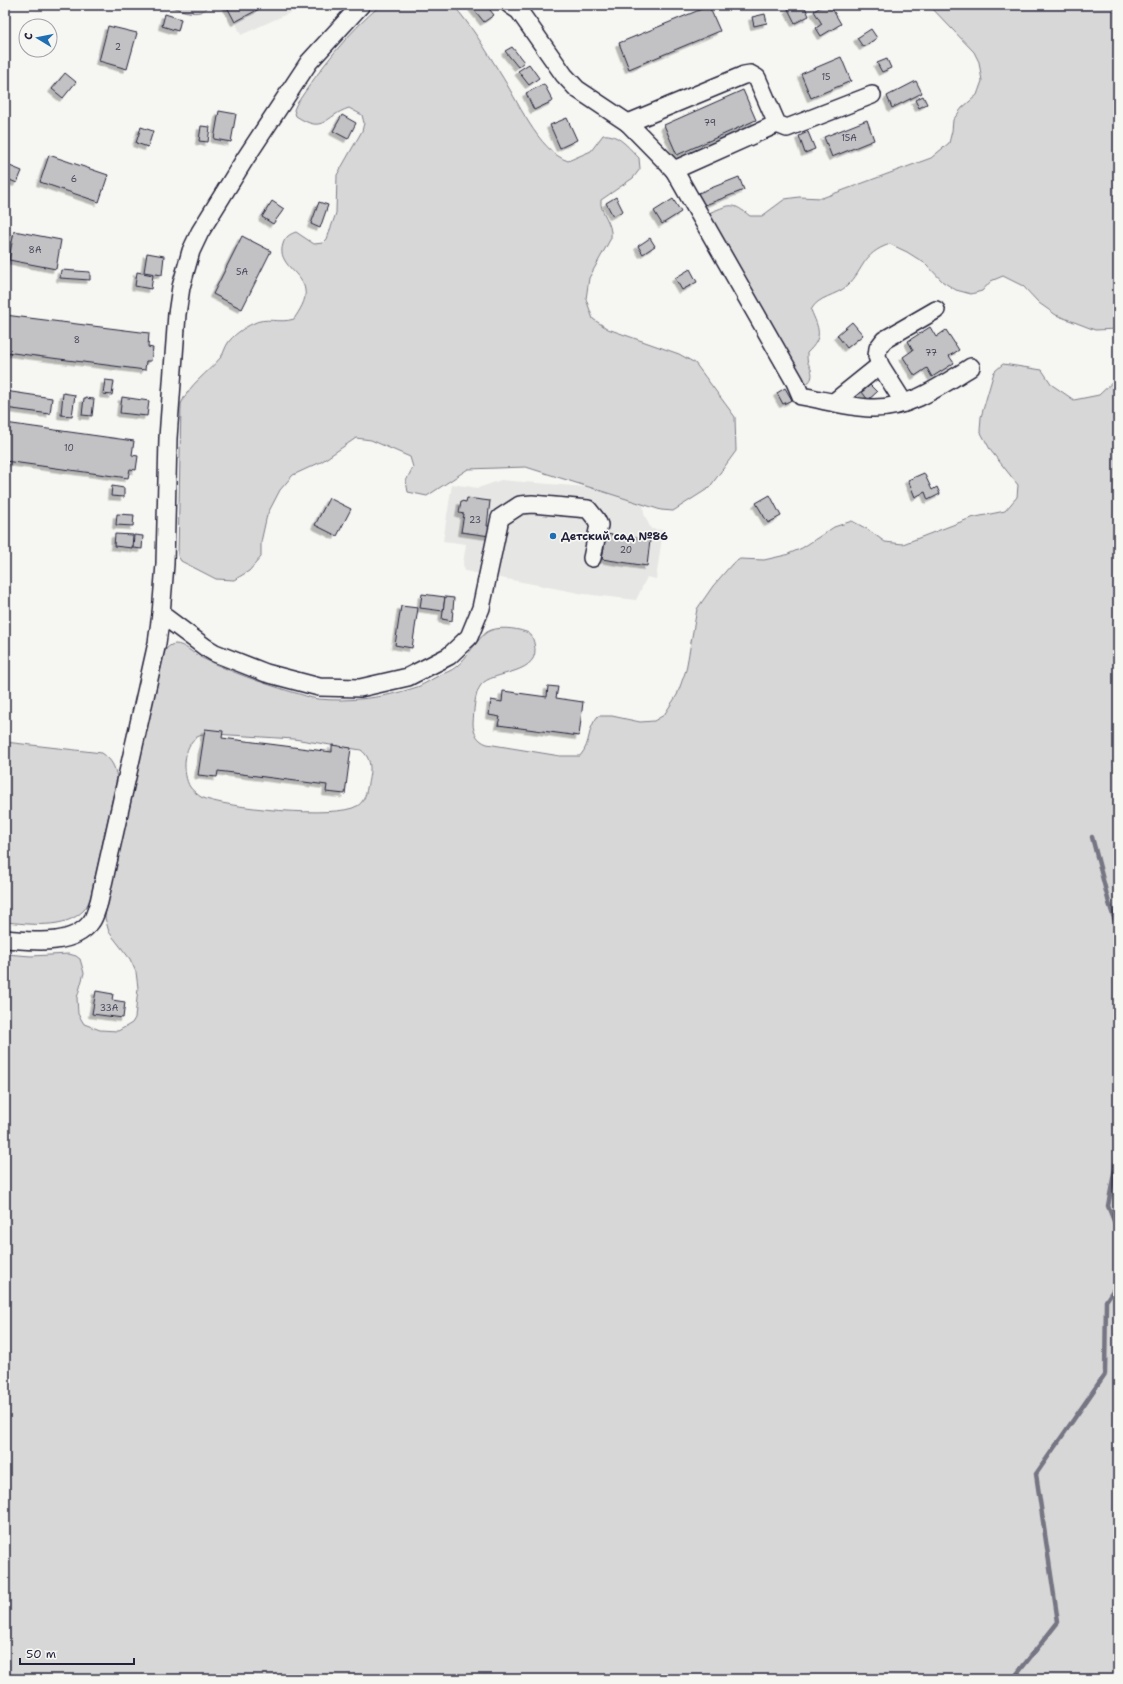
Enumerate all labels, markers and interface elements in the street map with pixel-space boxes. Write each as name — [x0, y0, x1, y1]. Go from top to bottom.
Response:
north arrow — [18, 18, 58, 58]
text: С — [21, 31, 37, 41]
house number: 2 — [115, 41, 121, 53]
house number: 15 — [821, 71, 831, 83]
house number: 79 — [704, 117, 716, 129]
house number: 15А — [841, 132, 857, 144]
house number: 6 — [71, 173, 77, 185]
house number: 8А — [29, 244, 42, 256]
house number: 5А — [236, 266, 248, 278]
house number: 8 — [74, 334, 80, 346]
house number: 77 — [925, 347, 937, 359]
house number: 10 — [64, 442, 74, 454]
house number: 23 — [469, 514, 481, 526]
place label: Детский сад №86 — [561, 529, 668, 544]
marker: Детский сад №86 — [548, 531, 558, 541]
house number: 20 — [620, 544, 632, 556]
house number: 33А — [100, 1002, 119, 1014]
scale bar — [20, 1640, 134, 1666]
text: 50 m — [26, 1646, 56, 1662]

